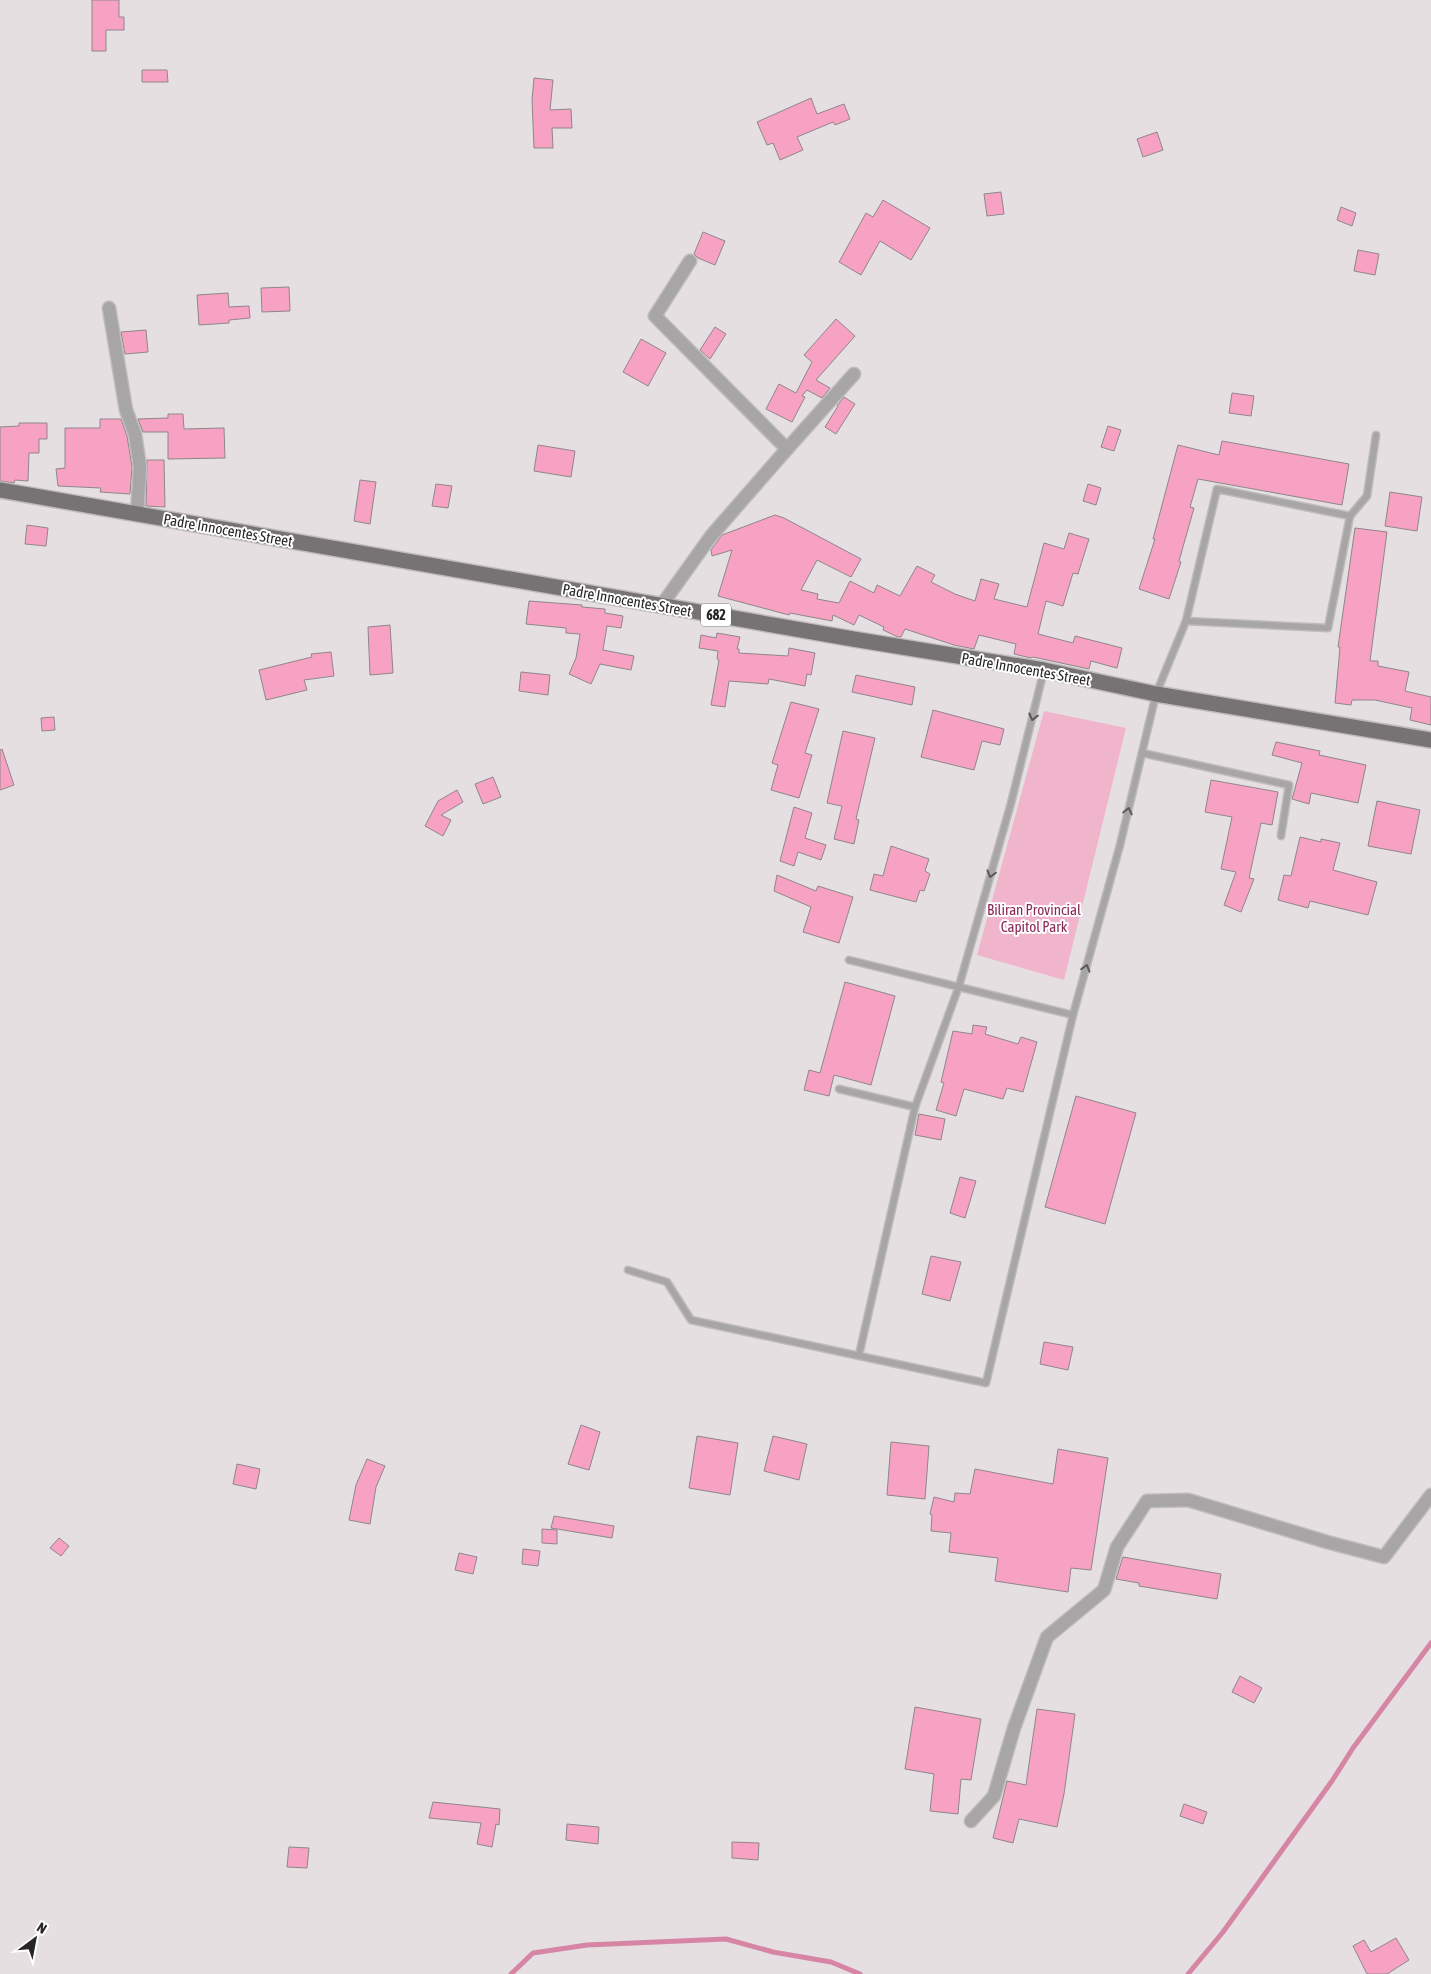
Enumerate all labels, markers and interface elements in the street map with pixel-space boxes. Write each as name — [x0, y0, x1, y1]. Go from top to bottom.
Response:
street label: Padre Innocentes Street — [162, 510, 294, 550]
street label: Padre Innocentes Street — [561, 580, 693, 620]
road number: 682 — [701, 604, 731, 626]
street label: Padre Innocentes Street — [960, 649, 1092, 689]
one-way arrow — [1028, 713, 1038, 721]
one-way arrow — [1122, 806, 1133, 815]
one-way arrow — [986, 870, 996, 878]
park label: Biliran Provincial Capitol Park — [987, 901, 1081, 935]
one-way arrow — [1080, 963, 1091, 972]
north arrow — [10, 1914, 60, 1964]
text: N — [34, 1919, 50, 1937]

